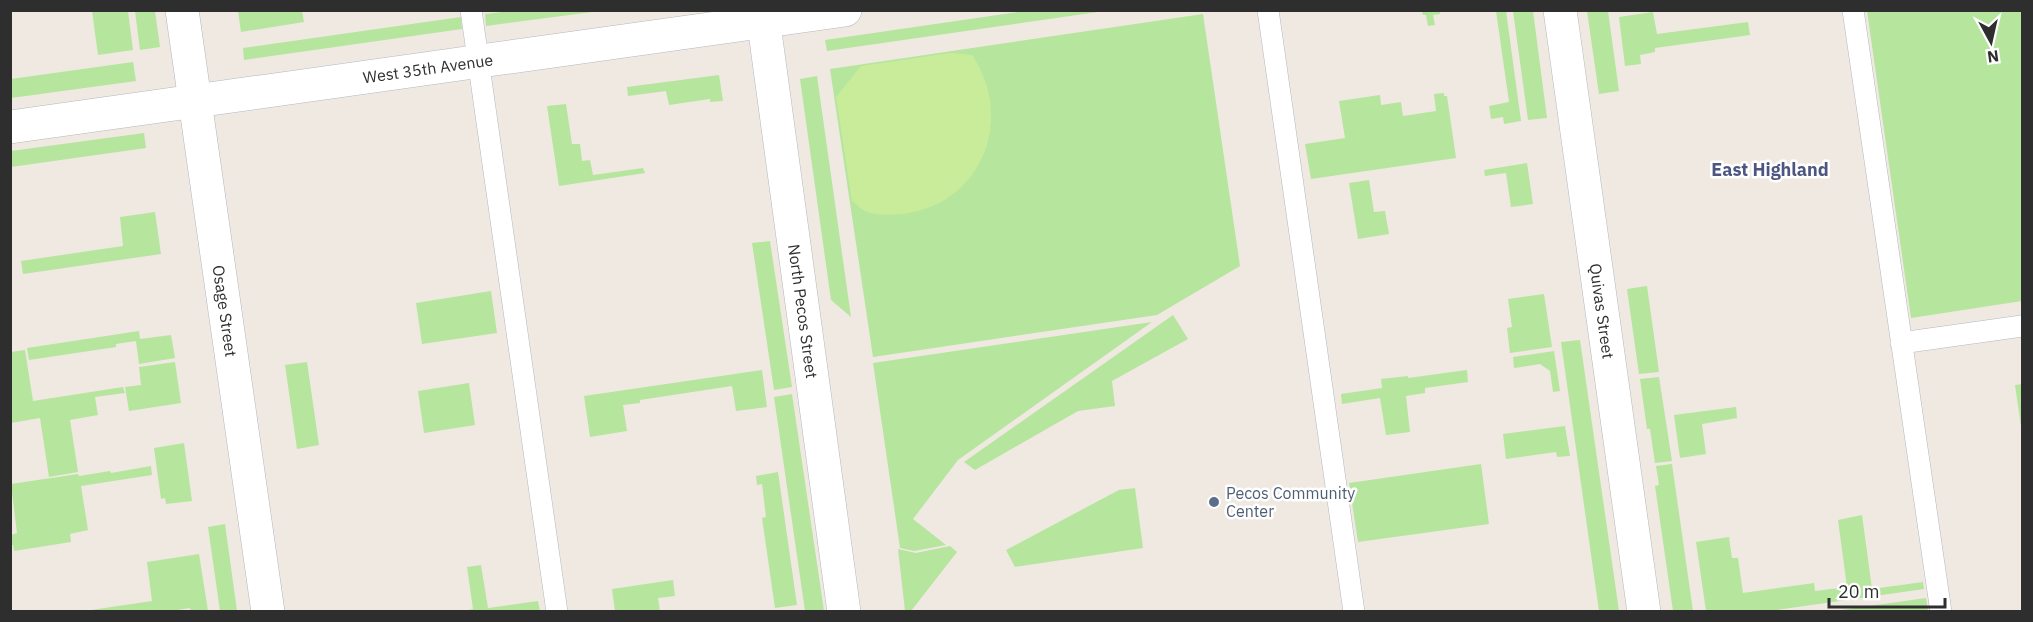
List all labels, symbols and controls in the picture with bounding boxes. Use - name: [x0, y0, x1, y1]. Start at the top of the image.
- north arrow: [1961, 12, 2021, 72]
- text: N: [1986, 46, 2000, 68]
- street label: West 35th Avenue: [362, 49, 494, 87]
- district label: East Highland: [1711, 158, 1829, 181]
- street label: North Pecos Street: [784, 243, 822, 380]
- street label: Quivas Street: [1585, 262, 1619, 360]
- street label: Osage Street: [209, 264, 241, 358]
- place label: Pecos Community Center: [1226, 483, 1355, 521]
- marker: Pecos Community Center: [1207, 495, 1221, 509]
- scale bar: [1829, 571, 1944, 609]
- text: 20 m: [1838, 580, 1880, 603]

